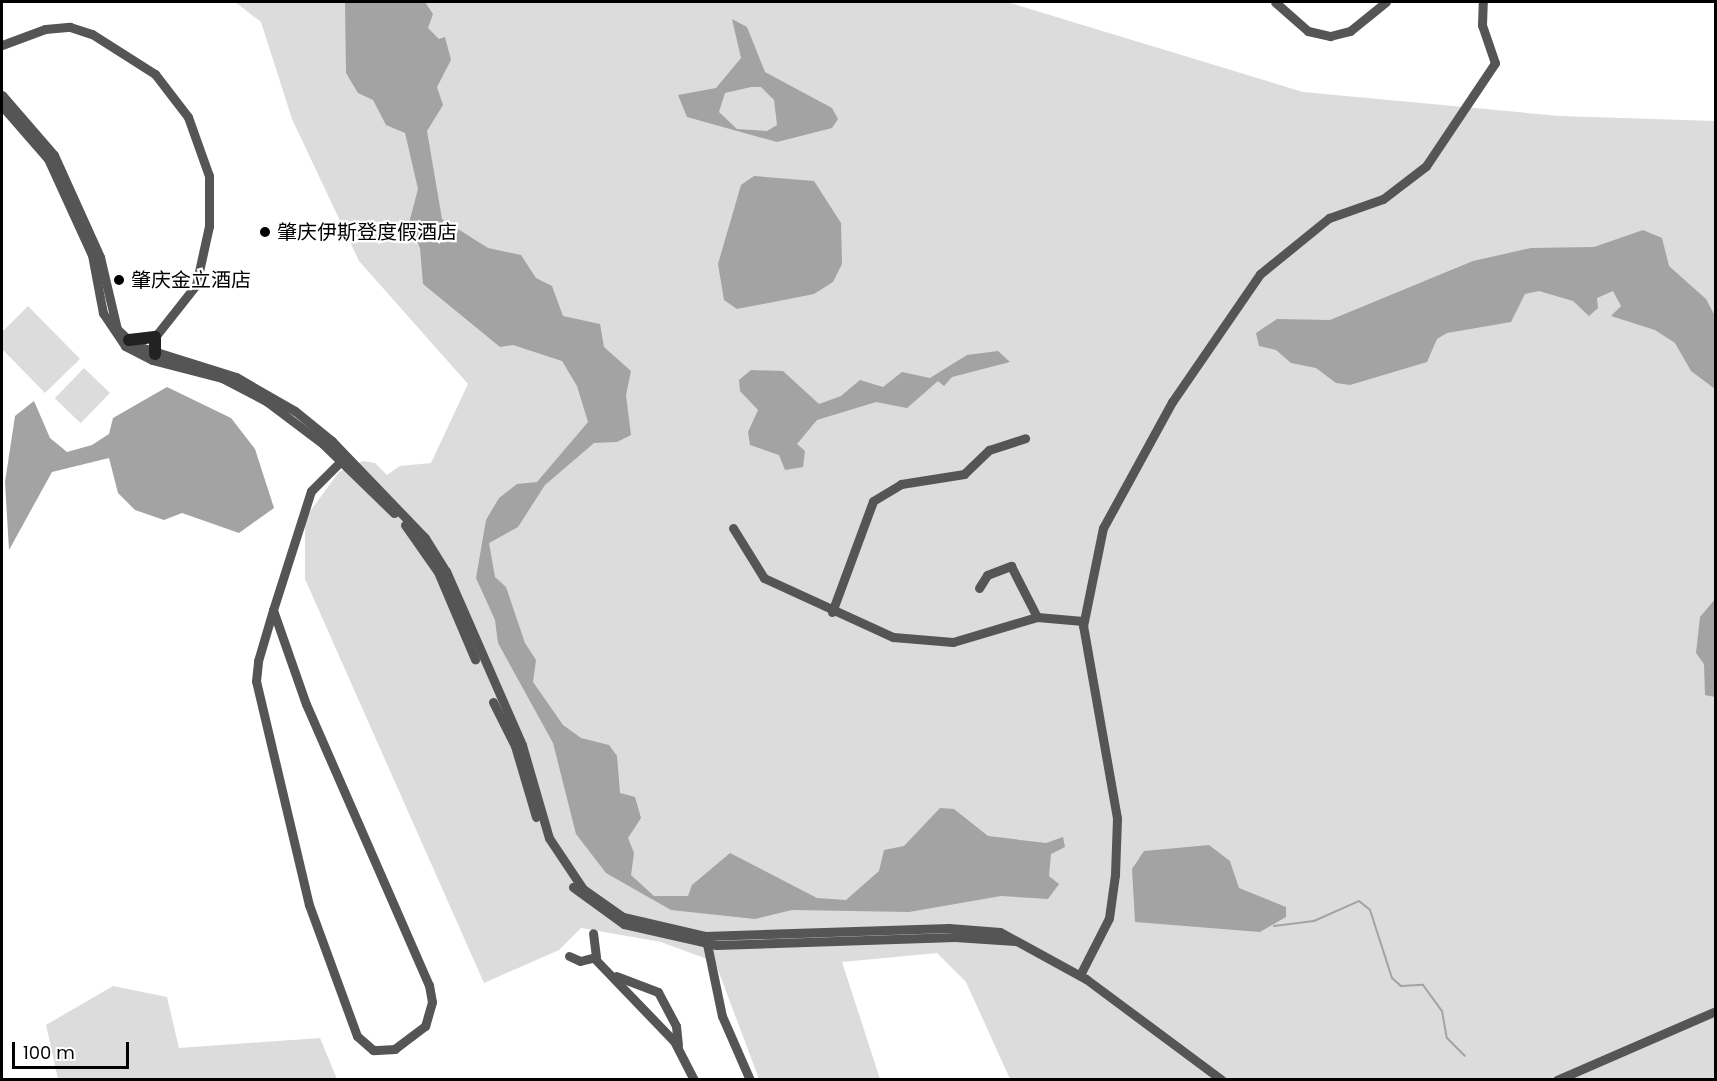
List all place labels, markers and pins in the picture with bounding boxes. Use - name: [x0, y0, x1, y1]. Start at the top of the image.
- place label: 肇庆伊斯登度假酒店: [277, 220, 457, 244]
- marker: 肇庆伊斯登度假酒店: [258, 225, 272, 239]
- place label: 肇庆金立酒店: [131, 268, 251, 292]
- marker: 肇庆金立酒店: [112, 273, 126, 287]

